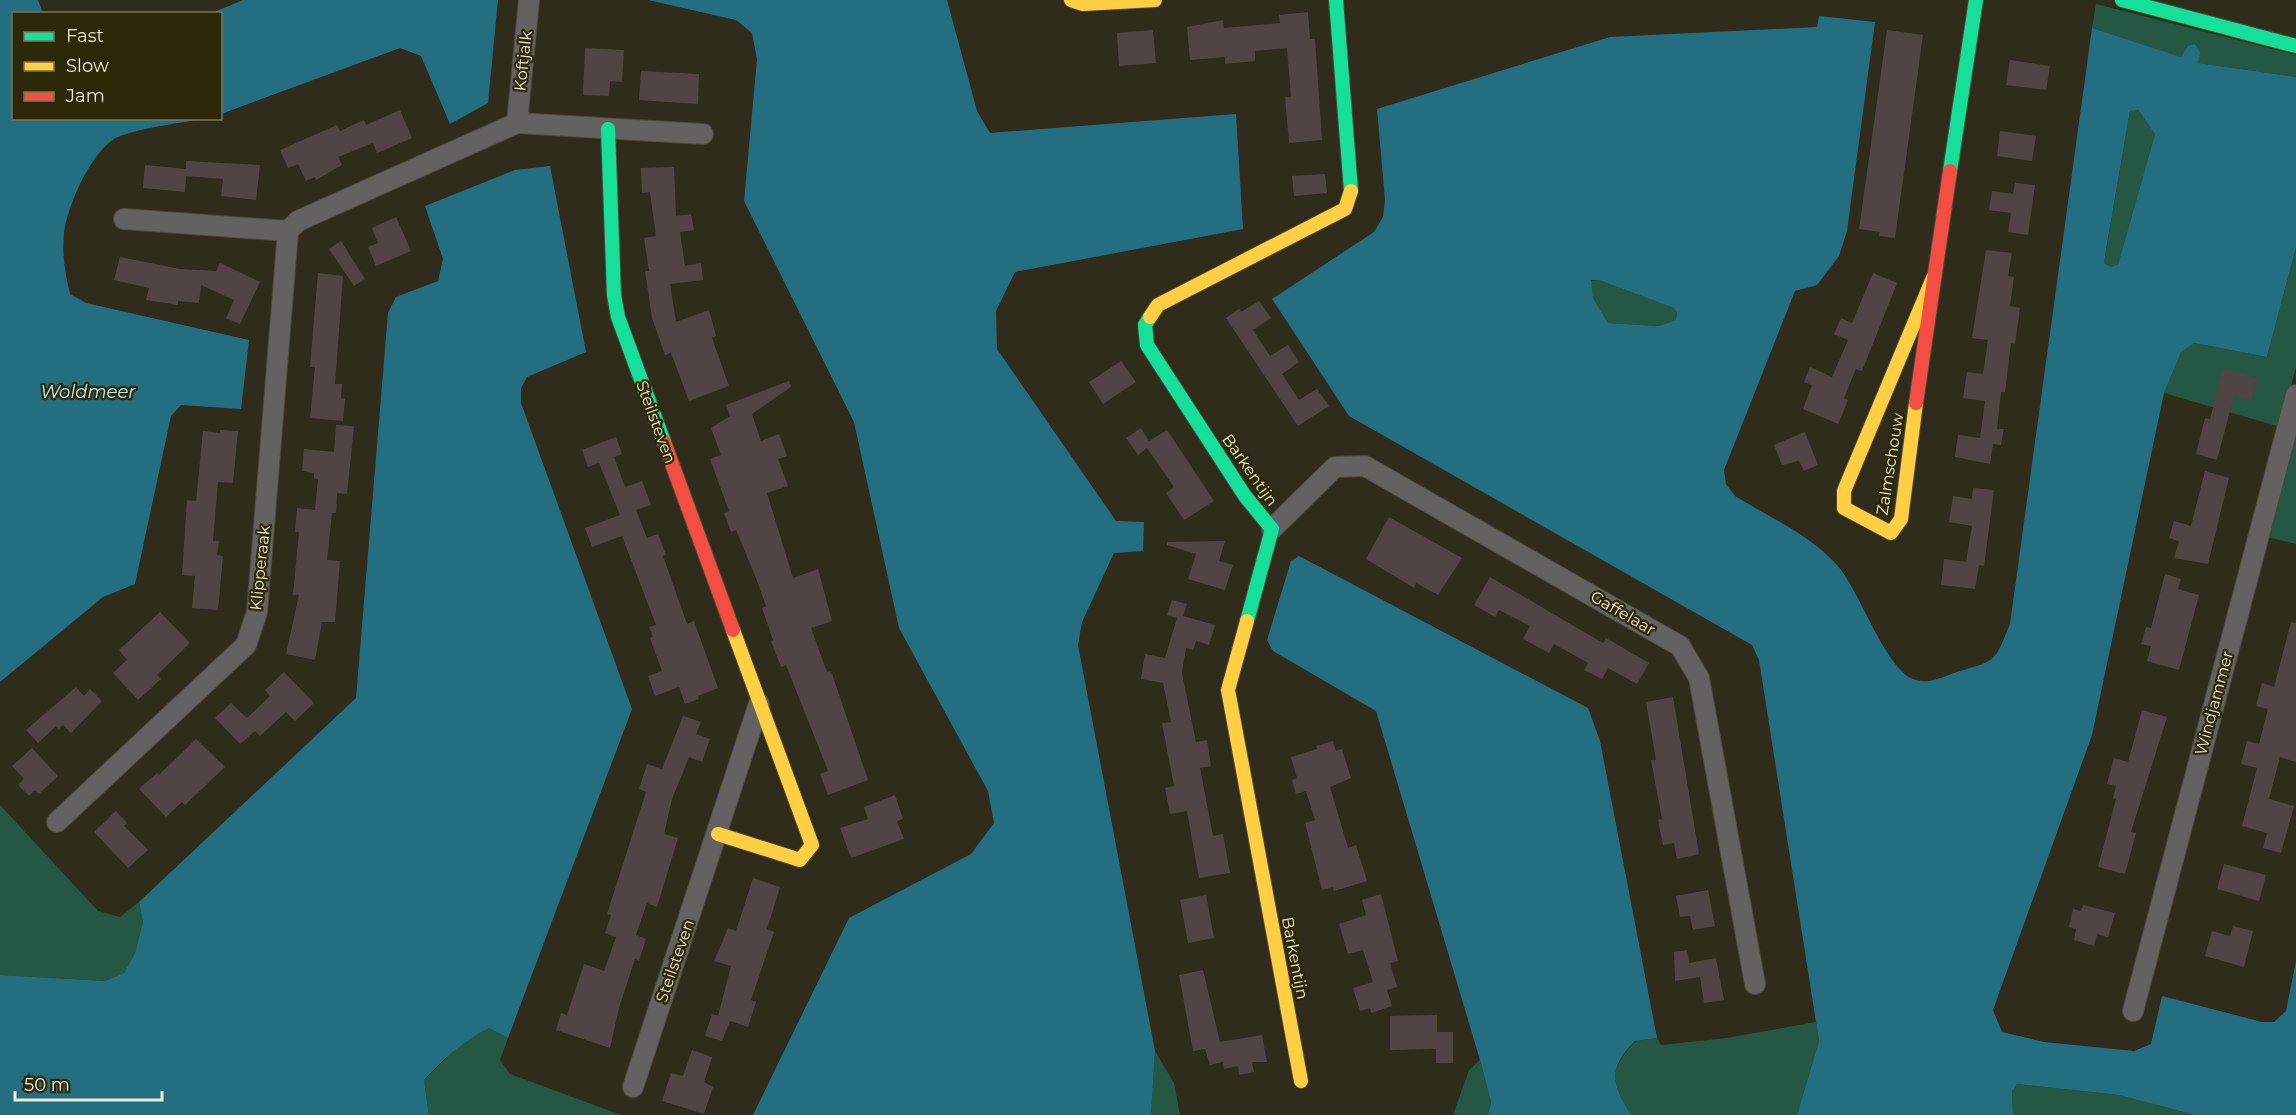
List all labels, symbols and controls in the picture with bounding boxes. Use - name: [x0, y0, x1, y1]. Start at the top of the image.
- legend: [12, 12, 222, 120]
- text: Fast: [66, 25, 104, 47]
- street label: Koftjalk: [510, 29, 536, 92]
- text: Slow: [66, 55, 109, 77]
- text: Jam: [65, 85, 105, 107]
- street label: Steilsteven: [632, 378, 680, 466]
- water label: Woldmeer: [40, 381, 136, 403]
- street label: Zalmschouw: [1873, 411, 1907, 517]
- street label: Barkentijn: [1218, 430, 1282, 510]
- street label: Klipperaak: [246, 524, 274, 612]
- street label: Gaffelaar: [1587, 587, 1659, 639]
- street label: Windjammer: [2191, 649, 2237, 757]
- street label: Barkentijn: [1278, 915, 1312, 1001]
- street label: Steilsteven: [652, 917, 698, 1005]
- scale bar: [15, 1064, 162, 1102]
- text: 50 m: [24, 1074, 70, 1096]

